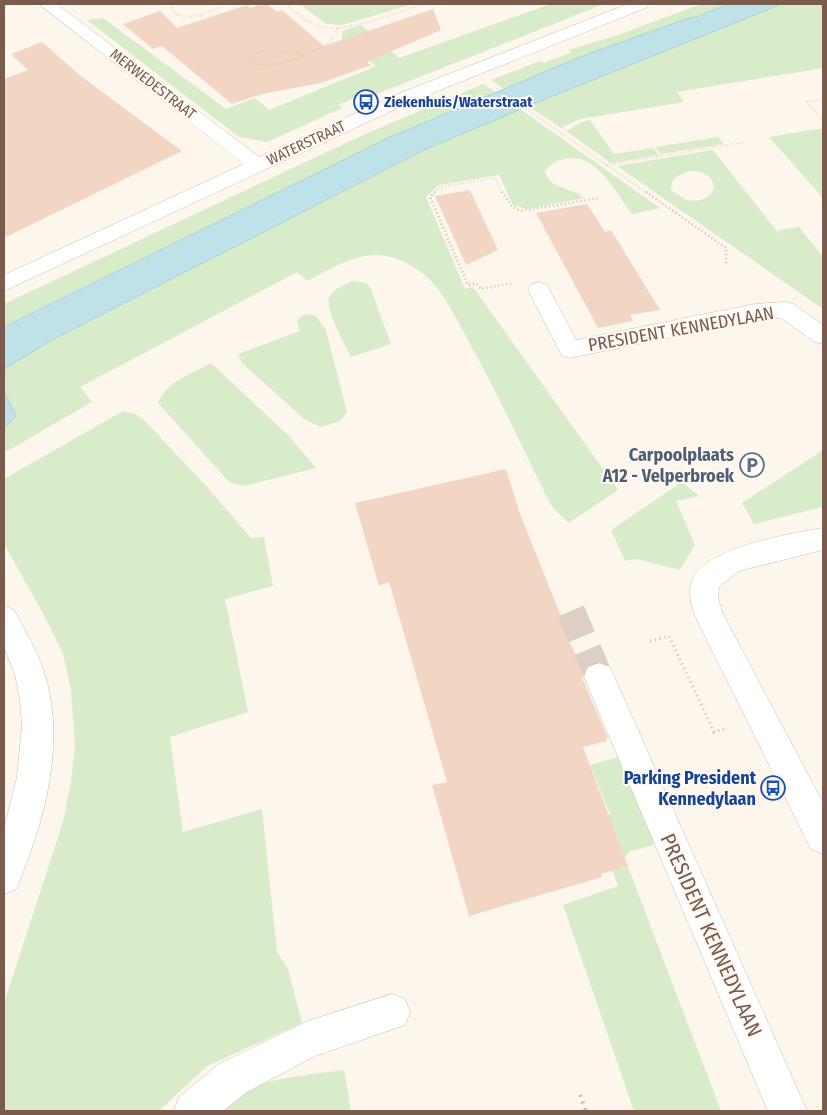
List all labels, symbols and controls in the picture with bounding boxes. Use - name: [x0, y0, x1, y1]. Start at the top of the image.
- street label: MERWEDESTRAAT: [107, 45, 200, 123]
- bus stop icon: Ziekenhuis/Waterstraat: [353, 89, 379, 115]
- place label: Ziekenhuis/Waterstraat: [384, 93, 533, 111]
- street label: WATERSTRAAT: [264, 117, 348, 169]
- street label: PRESIDENT KENNEDYLAAN: [586, 302, 776, 356]
- place label: Carpoolplaats A12 - Velperbroek: [602, 444, 735, 487]
- parking icon: Carpoolplaats A12 - Velperbroek: [739, 452, 765, 478]
- place label: Parking President Kennedylaan: [624, 767, 757, 810]
- bus stop icon: Parking President Kennedylaan: [760, 775, 786, 801]
- street label: PRESIDENT KENNEDYLAAN: [654, 829, 768, 1041]

